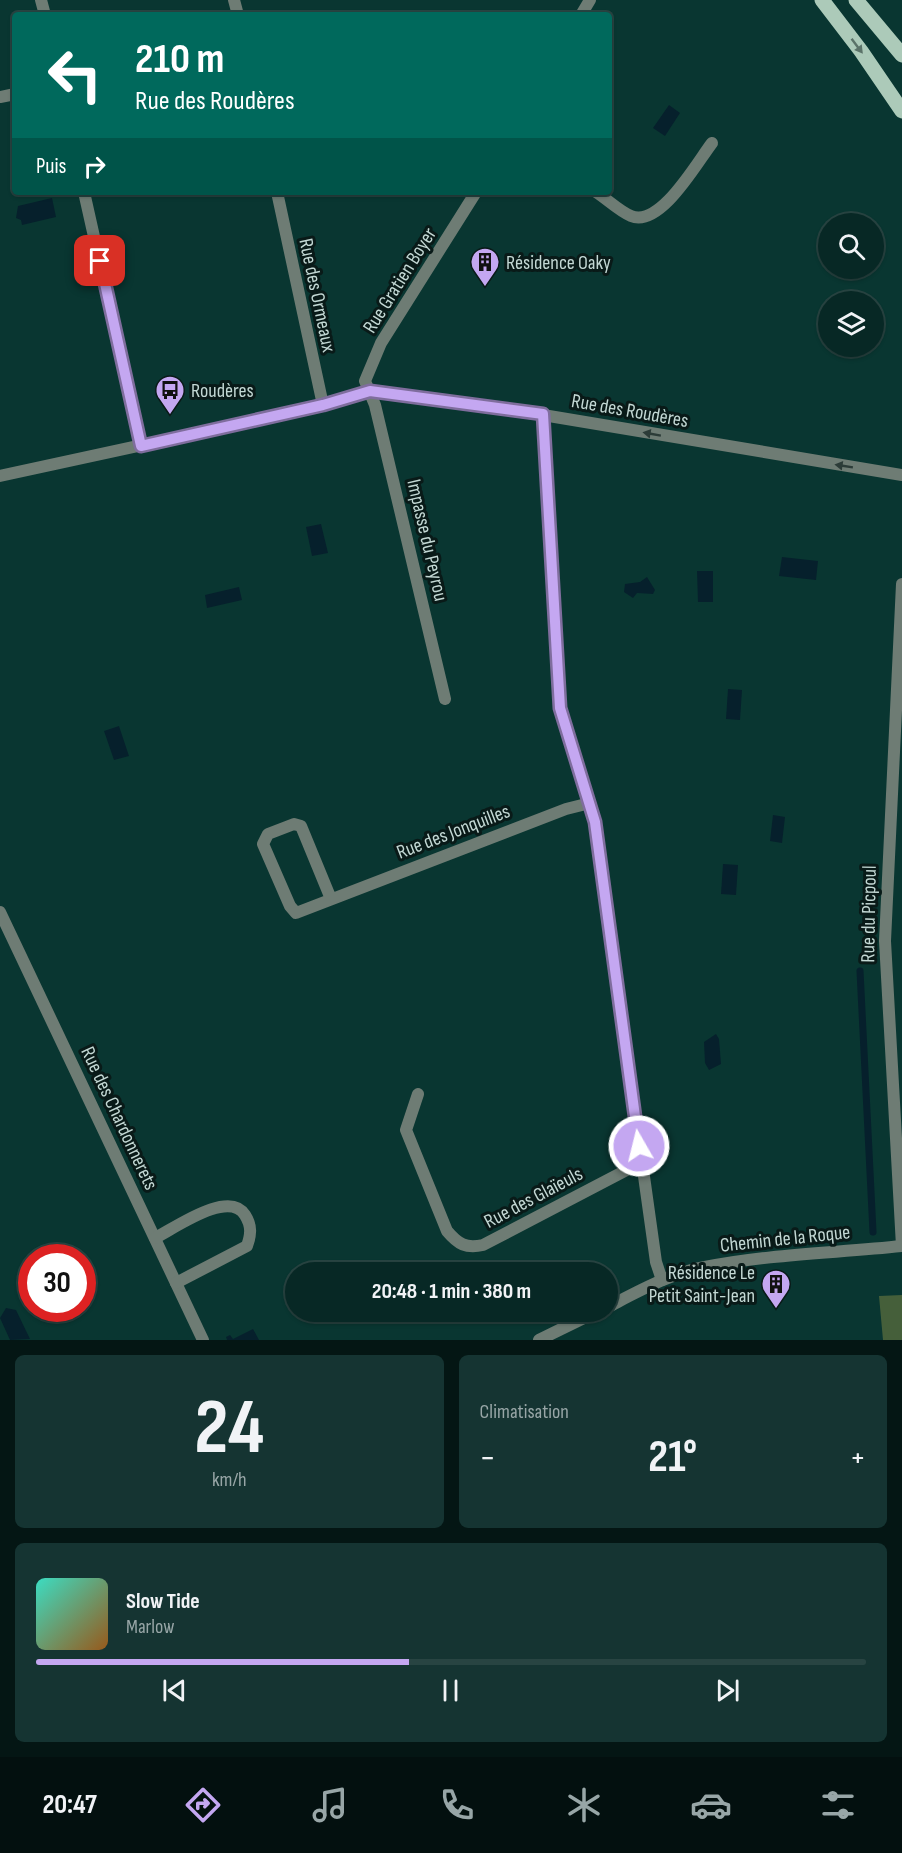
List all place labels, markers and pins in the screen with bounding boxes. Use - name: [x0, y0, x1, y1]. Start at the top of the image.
- pin: [74, 235, 125, 286]
- building icon: Résidence Oaky: [469, 246, 501, 288]
- place label: Résidence Oaky: [506, 251, 611, 275]
- bus stop icon: Roudères: [154, 374, 186, 416]
- place label: Roudères: [191, 379, 254, 403]
- place label: Résidence Le Petit Saint-Jean: [649, 1261, 755, 1308]
- building icon: Résidence Le Petit Saint-Jean: [760, 1268, 792, 1310]

